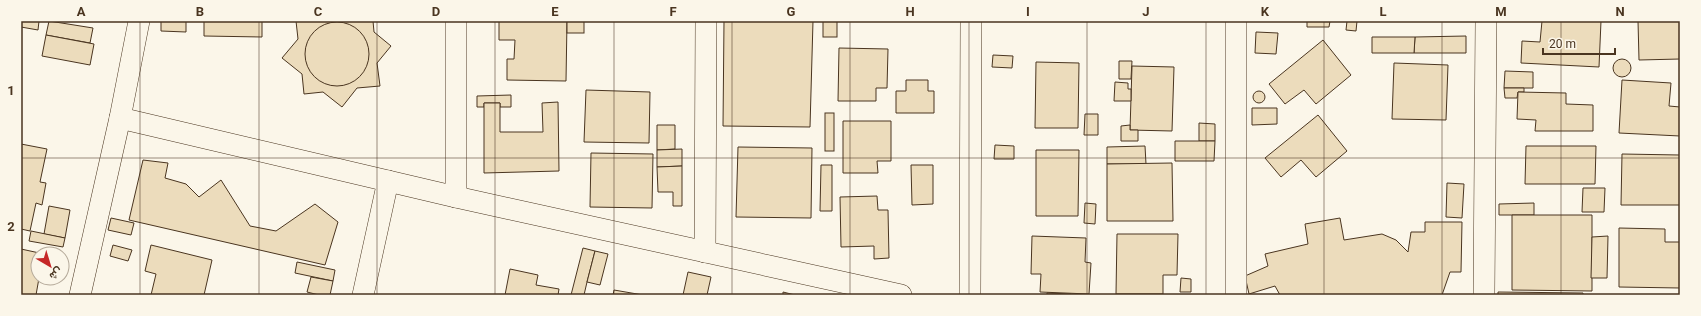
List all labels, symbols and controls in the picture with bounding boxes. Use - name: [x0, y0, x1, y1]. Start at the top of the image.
- text: A: [77, 4, 86, 19]
- text: B: [196, 4, 204, 19]
- text: C: [314, 4, 323, 19]
- text: D: [432, 4, 440, 19]
- text: E: [551, 4, 559, 19]
- text: F: [669, 4, 677, 19]
- text: G: [787, 4, 796, 19]
- text: H: [905, 4, 915, 19]
- text: I: [1026, 4, 1030, 19]
- text: J: [1142, 4, 1150, 19]
- text: K: [1261, 4, 1270, 19]
- text: L: [1379, 4, 1387, 19]
- text: M: [1495, 4, 1507, 19]
- text: N: [1615, 4, 1625, 19]
- scale bar: [1543, 30, 1615, 56]
- text: 20 m: [1549, 37, 1576, 51]
- text: 1: [7, 83, 15, 98]
- text: 2: [7, 219, 15, 234]
- north arrow: [30, 246, 70, 286]
- text: ش: [47, 264, 65, 283]

